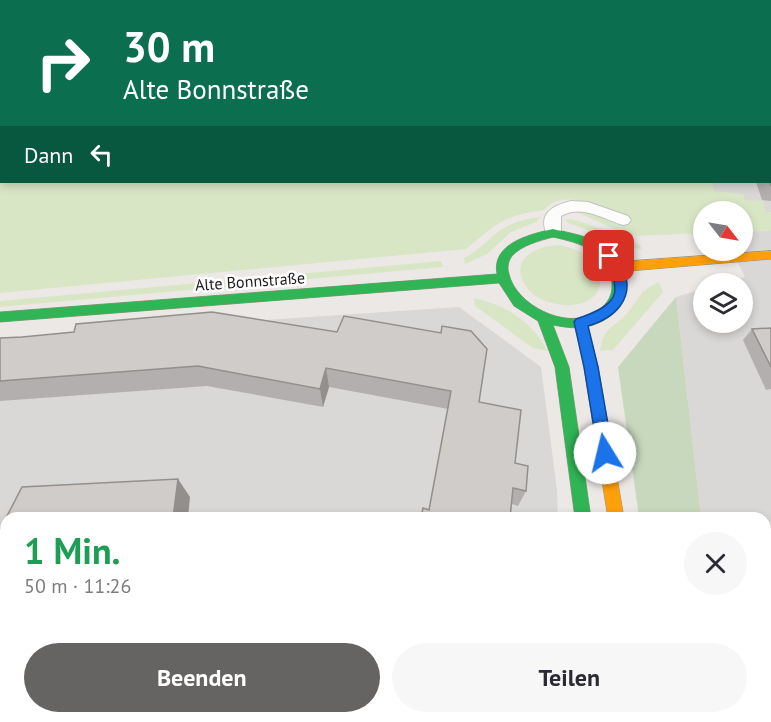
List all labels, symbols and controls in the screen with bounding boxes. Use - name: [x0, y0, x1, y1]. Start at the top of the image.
- text: 30 m: [123, 19, 215, 74]
- icon: right: [24, 24, 102, 102]
- text: Alte Bonnstraße: [123, 72, 309, 106]
- icon: left: [85, 138, 118, 171]
- text: Dann: [24, 141, 73, 169]
- north arrow: [693, 201, 753, 261]
- map controls: [693, 201, 753, 333]
- pin: [583, 230, 634, 281]
- icon: arrive: [592, 239, 625, 272]
- street label: Alte Bonnstraße: [194, 267, 306, 295]
- button: layers: [693, 273, 753, 333]
- position arrow: [573, 421, 637, 485]
- text: 1 Min.: [24, 527, 120, 574]
- button: close: [684, 532, 747, 595]
- text: 50 m · 11:26: [24, 573, 131, 599]
- button: Beenden: [24, 643, 380, 712]
- button: Teilen: [392, 643, 747, 712]

